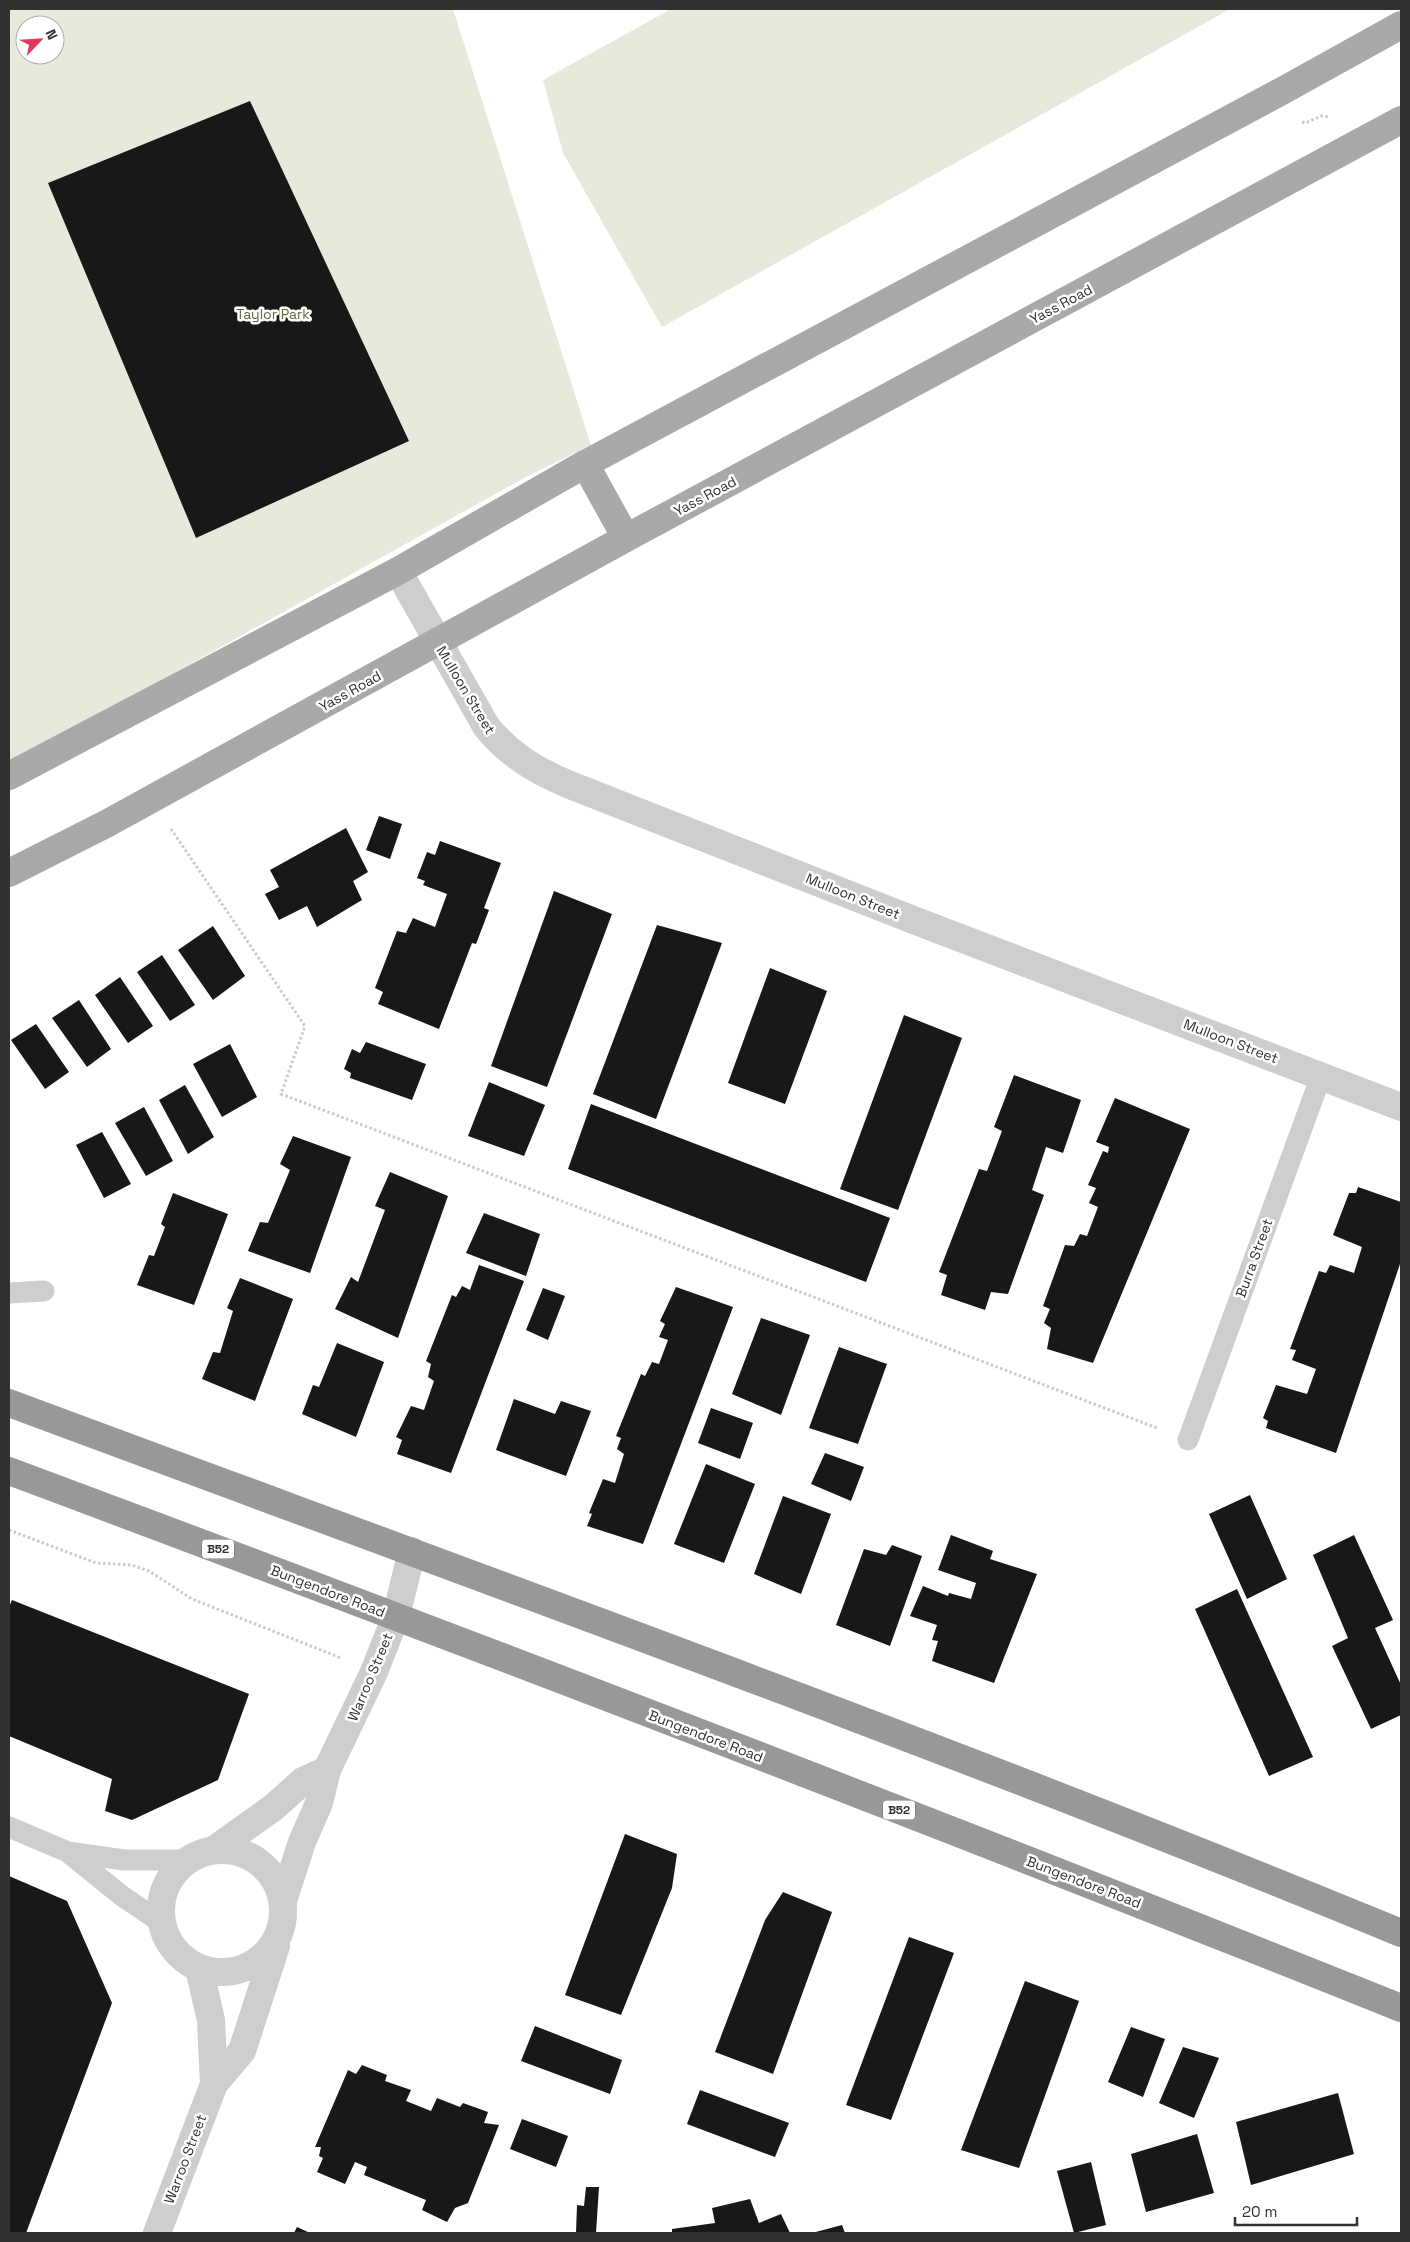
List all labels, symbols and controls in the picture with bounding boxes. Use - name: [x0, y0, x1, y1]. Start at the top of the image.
- north arrow: [15, 15, 65, 65]
- text: N: [42, 26, 62, 43]
- street label: Yass Road: [1027, 280, 1095, 328]
- park label: Taylor Park: [236, 305, 310, 323]
- street label: Yass Road: [671, 472, 739, 520]
- street label: Mulloon Street: [433, 643, 499, 737]
- street label: Yass Road: [316, 667, 384, 715]
- street label: Mulloon Street: [803, 869, 903, 923]
- street label: Mulloon Street: [1181, 1015, 1281, 1067]
- street label: Burra Street: [1231, 1216, 1277, 1300]
- road number: B52: [202, 1540, 234, 1558]
- street label: Bungendore Road: [268, 1561, 388, 1621]
- street label: Warroo Street: [343, 1630, 397, 1724]
- street label: Bungendore Road: [646, 1706, 766, 1766]
- road number: B52: [883, 1800, 915, 1820]
- street label: Bungendore Road: [1024, 1852, 1144, 1912]
- street label: Warroo Street: [160, 2112, 210, 2206]
- scale bar: [1235, 2194, 1358, 2226]
- text: 20 m: [1242, 2202, 1277, 2221]

